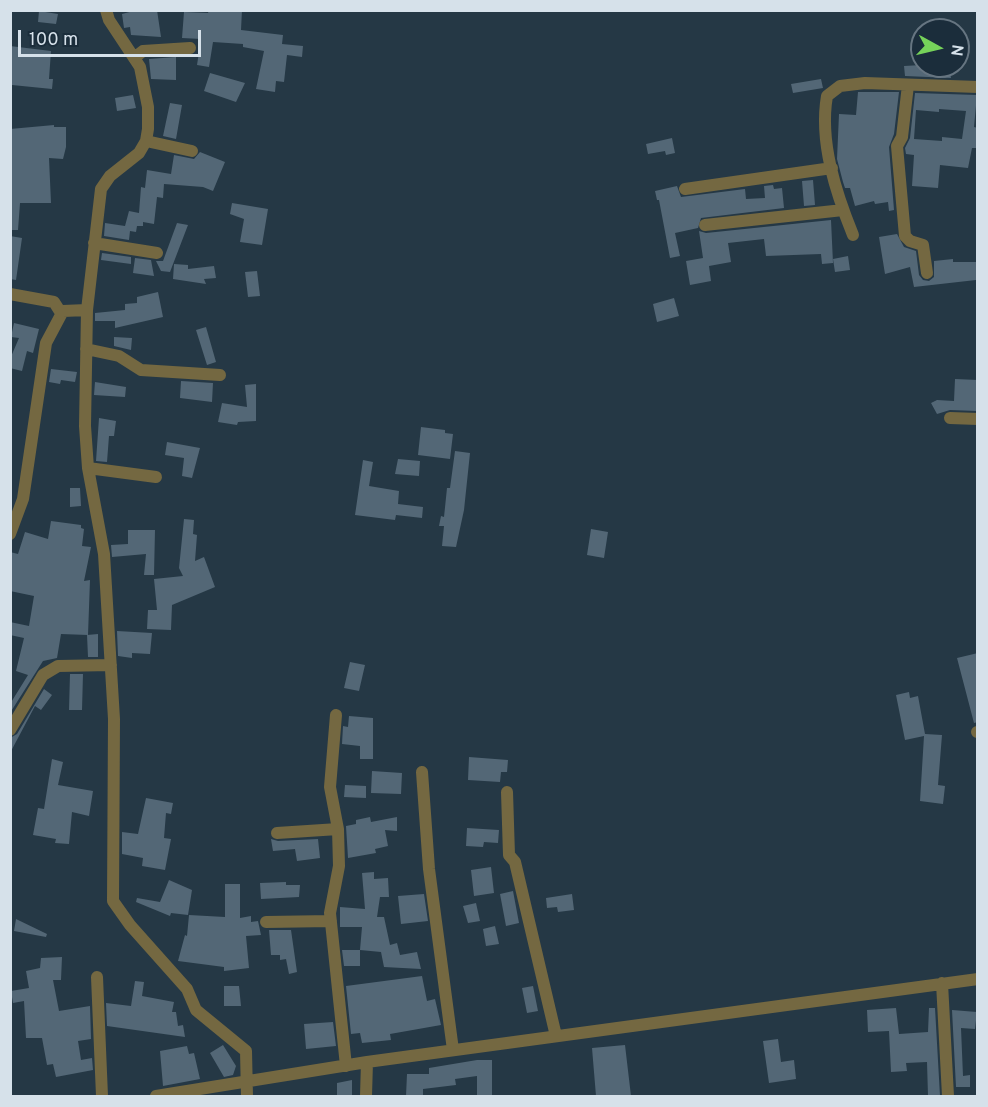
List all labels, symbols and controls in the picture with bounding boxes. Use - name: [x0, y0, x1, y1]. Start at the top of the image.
- scale bar: [21, 18, 204, 56]
- north arrow: [910, 18, 970, 78]
- text: 100 m: [29, 29, 78, 52]
- text: N: [945, 43, 967, 57]

